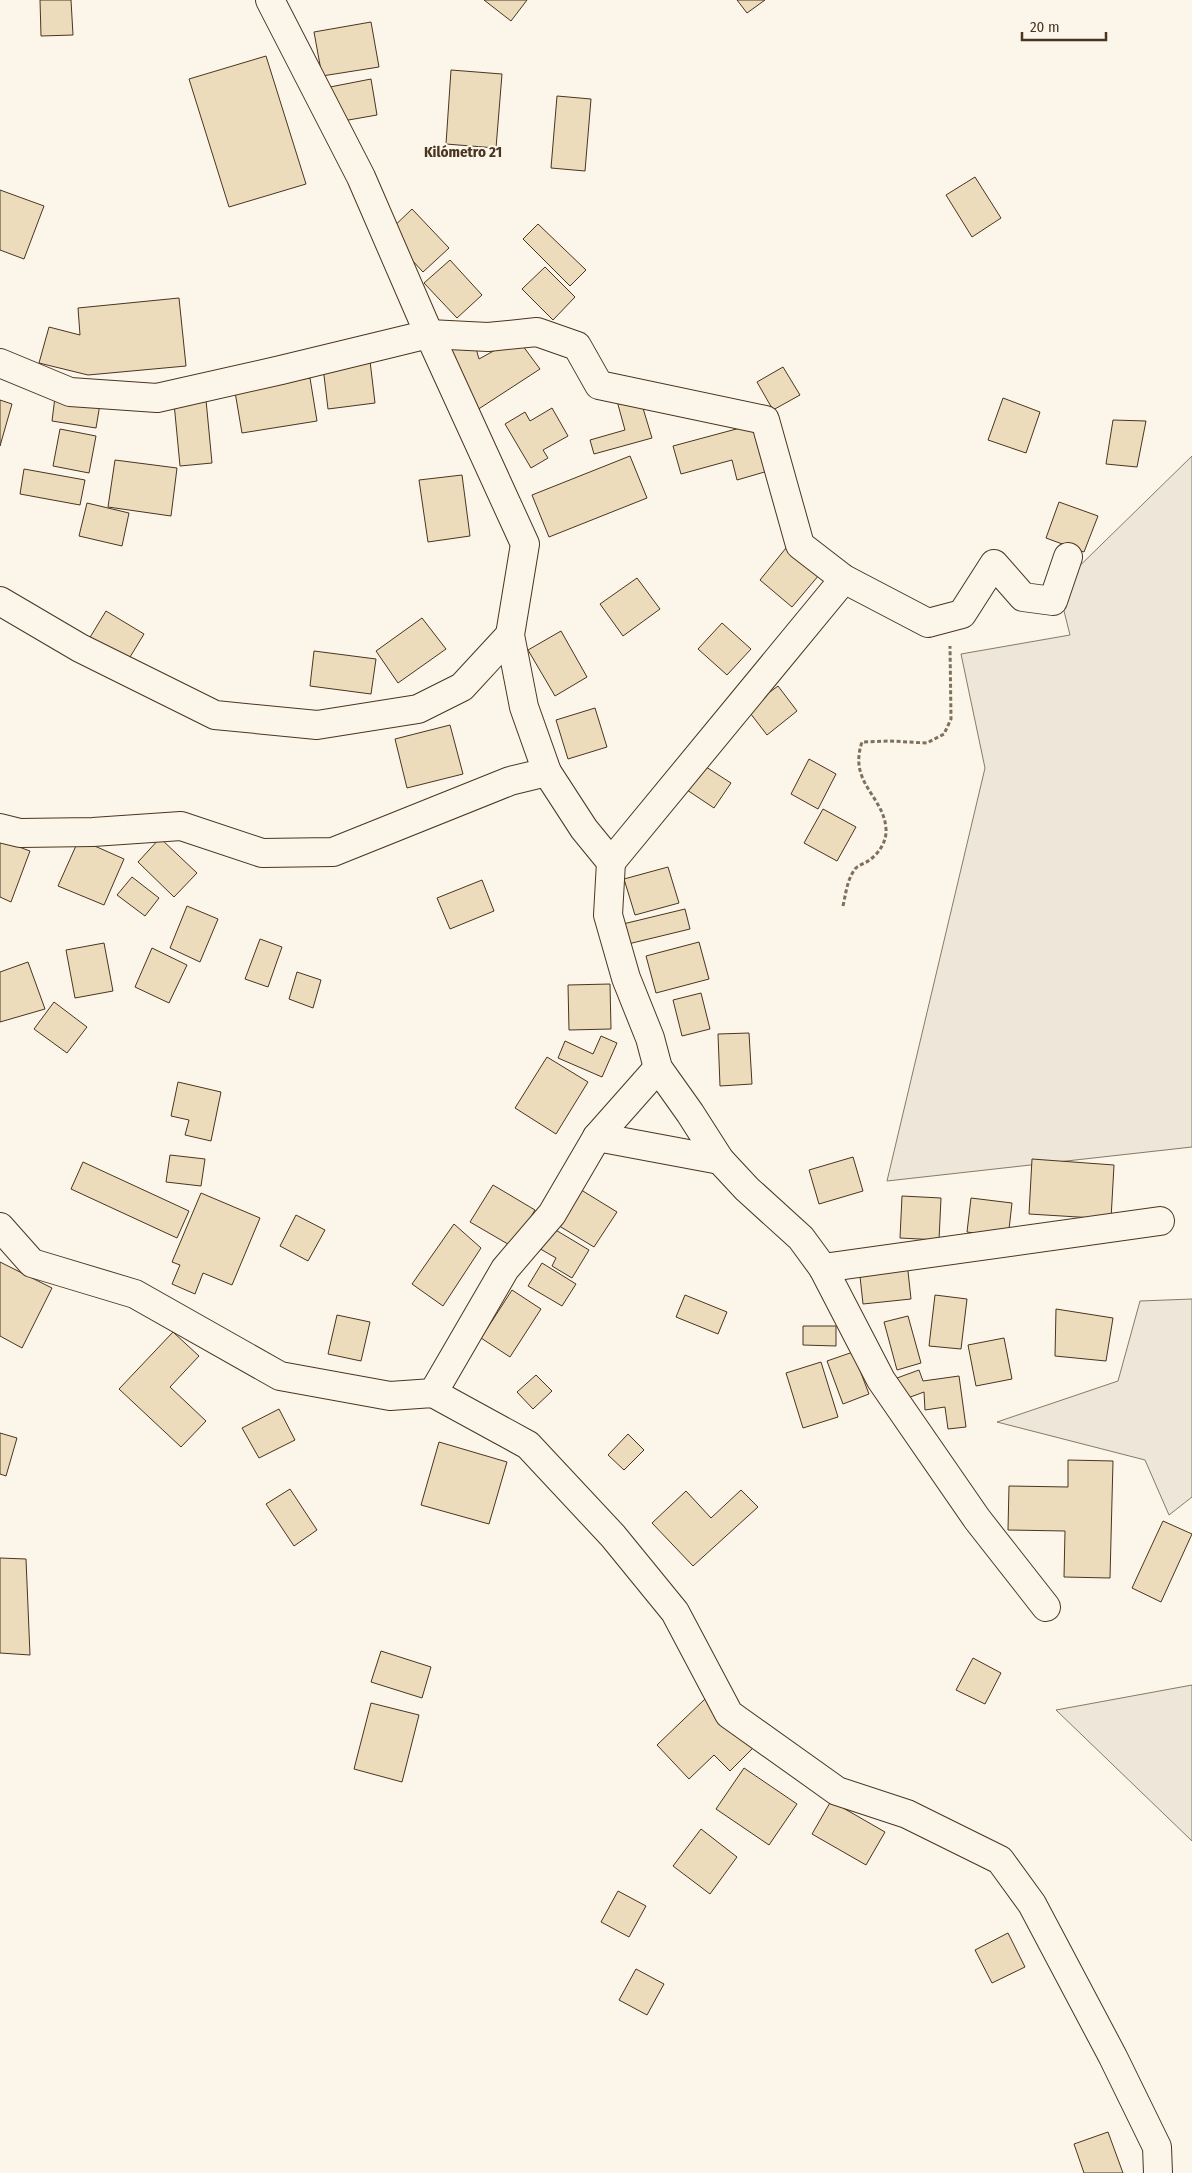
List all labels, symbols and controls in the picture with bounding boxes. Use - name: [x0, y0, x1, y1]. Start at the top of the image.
- scale bar: [1022, 10, 1106, 42]
- text: 20 m: [1030, 18, 1060, 36]
- district label: Kilómetro 21: [424, 143, 502, 161]

